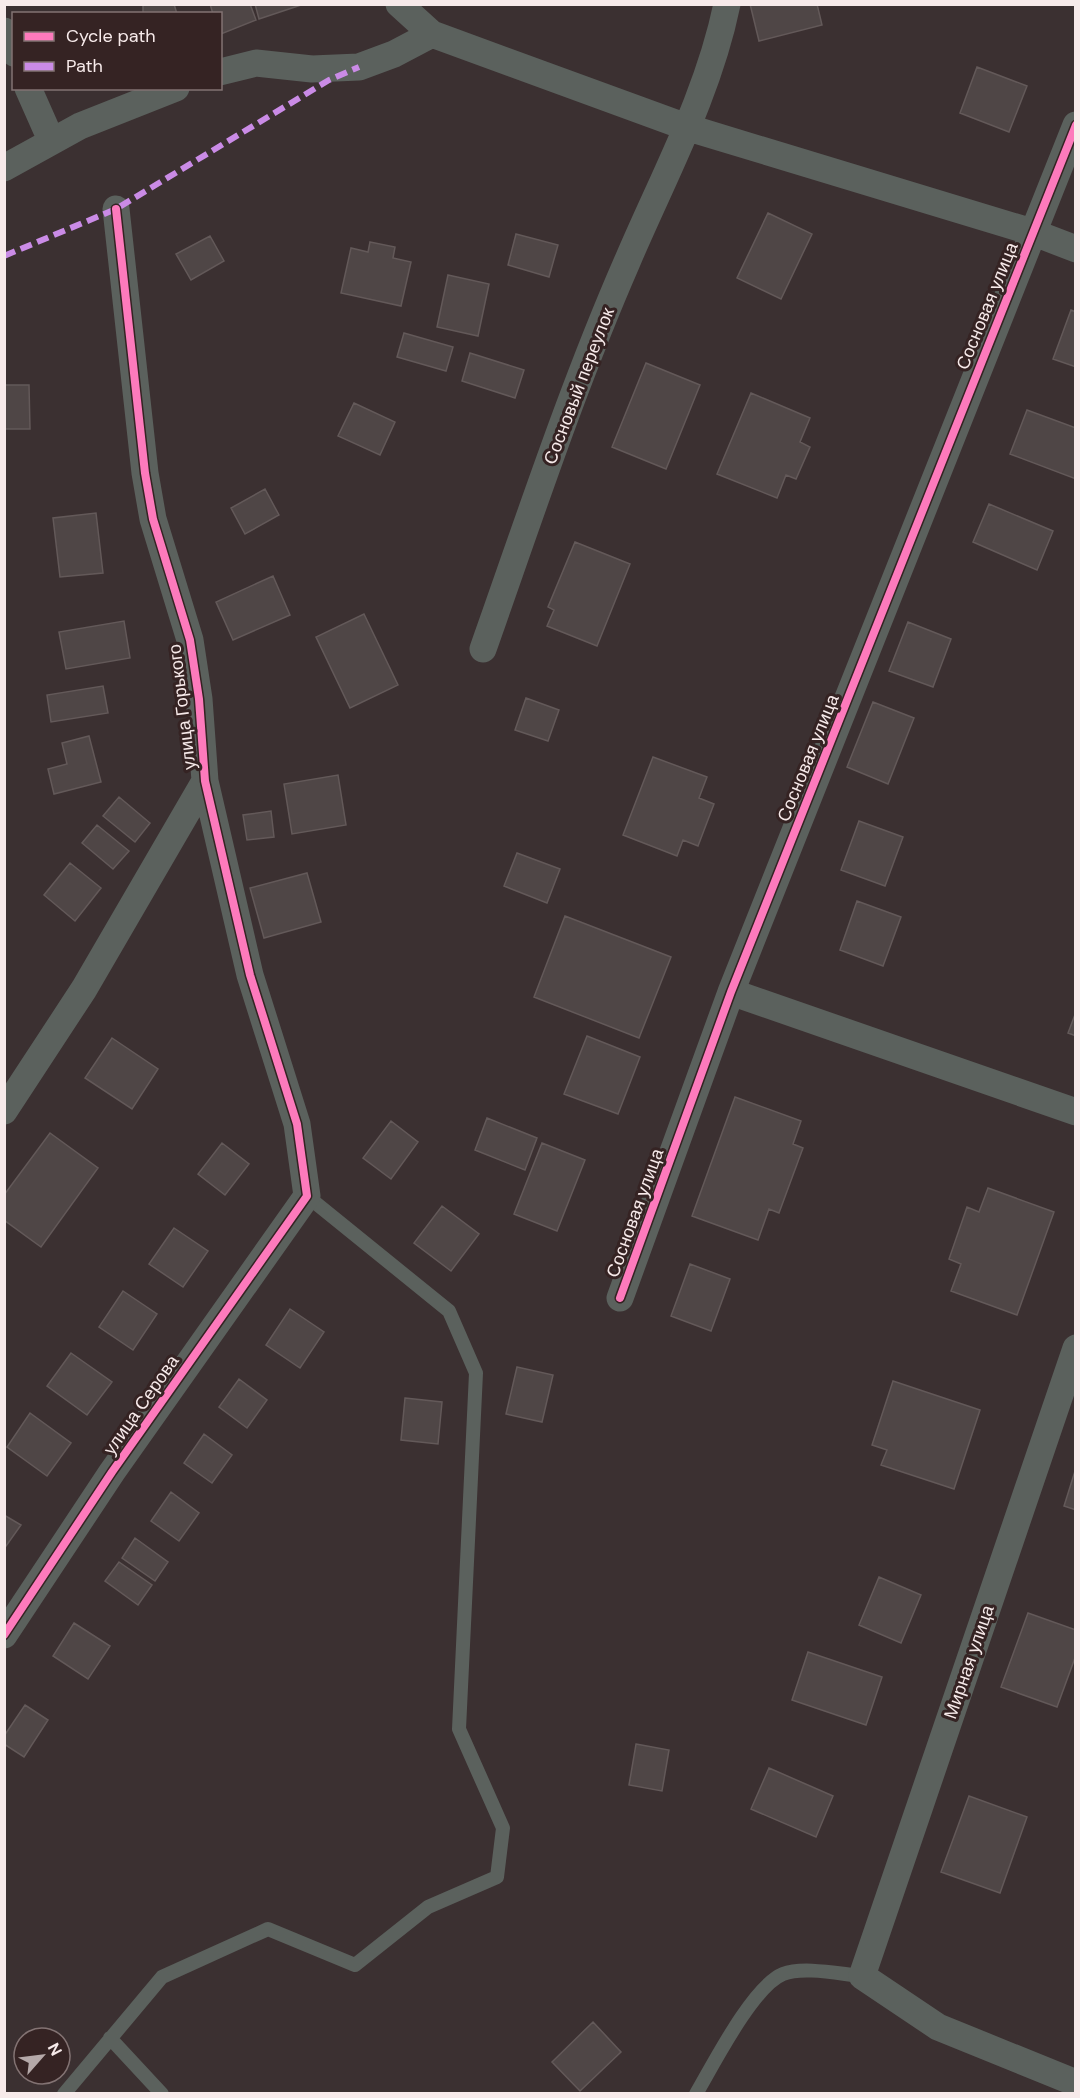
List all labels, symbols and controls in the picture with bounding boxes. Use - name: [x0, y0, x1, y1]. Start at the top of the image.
- legend: [12, 12, 222, 90]
- text: Cycle path: [66, 24, 156, 48]
- text: Path: [66, 54, 103, 78]
- street label: Сосновая улица: [951, 238, 1024, 373]
- street label: Сосновый переулок: [538, 304, 620, 468]
- street label: улица Горького: [162, 643, 202, 771]
- street label: Сосновая улица: [772, 690, 845, 825]
- street label: Сосновая улица: [601, 1144, 670, 1281]
- street label: улица Серова: [98, 1350, 185, 1460]
- street label: Мирная улица: [938, 1601, 1000, 1722]
- north arrow: [12, 2026, 72, 2086]
- text: N: [43, 2039, 67, 2059]

